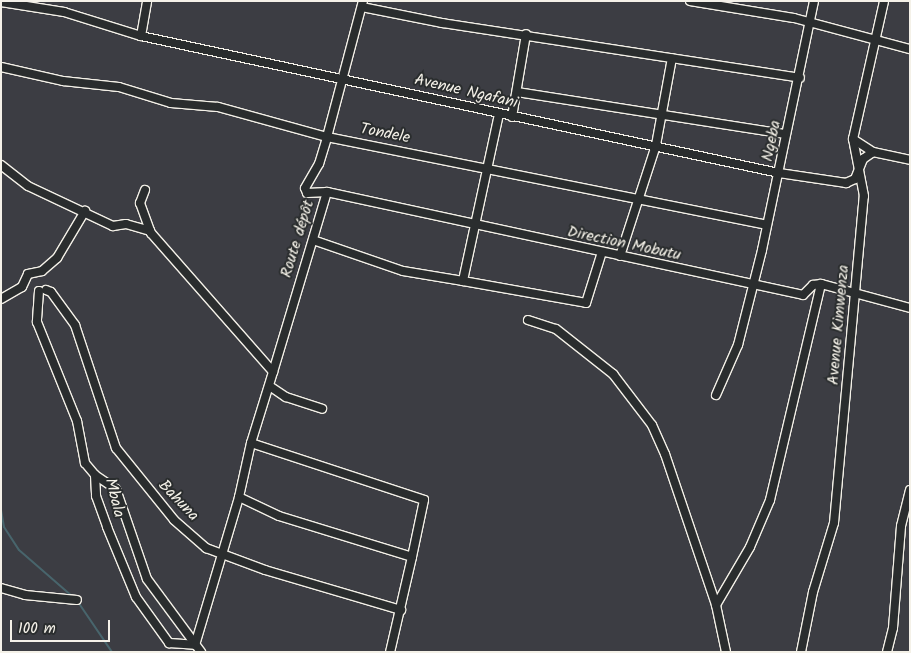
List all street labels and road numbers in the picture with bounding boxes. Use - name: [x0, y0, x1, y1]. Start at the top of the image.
- street label: Avenue Ngafani: [413, 71, 519, 113]
- street label: Ngeba: [758, 119, 786, 163]
- street label: Tondele: [358, 120, 412, 148]
- street label: Route dépôt: [277, 198, 319, 280]
- street label: Direction Mobutu: [565, 223, 683, 265]
- street label: Avenue Kimwenza: [824, 264, 854, 386]
- street label: Mbala: [100, 476, 128, 520]
- street label: Bahuna: [154, 476, 202, 526]

